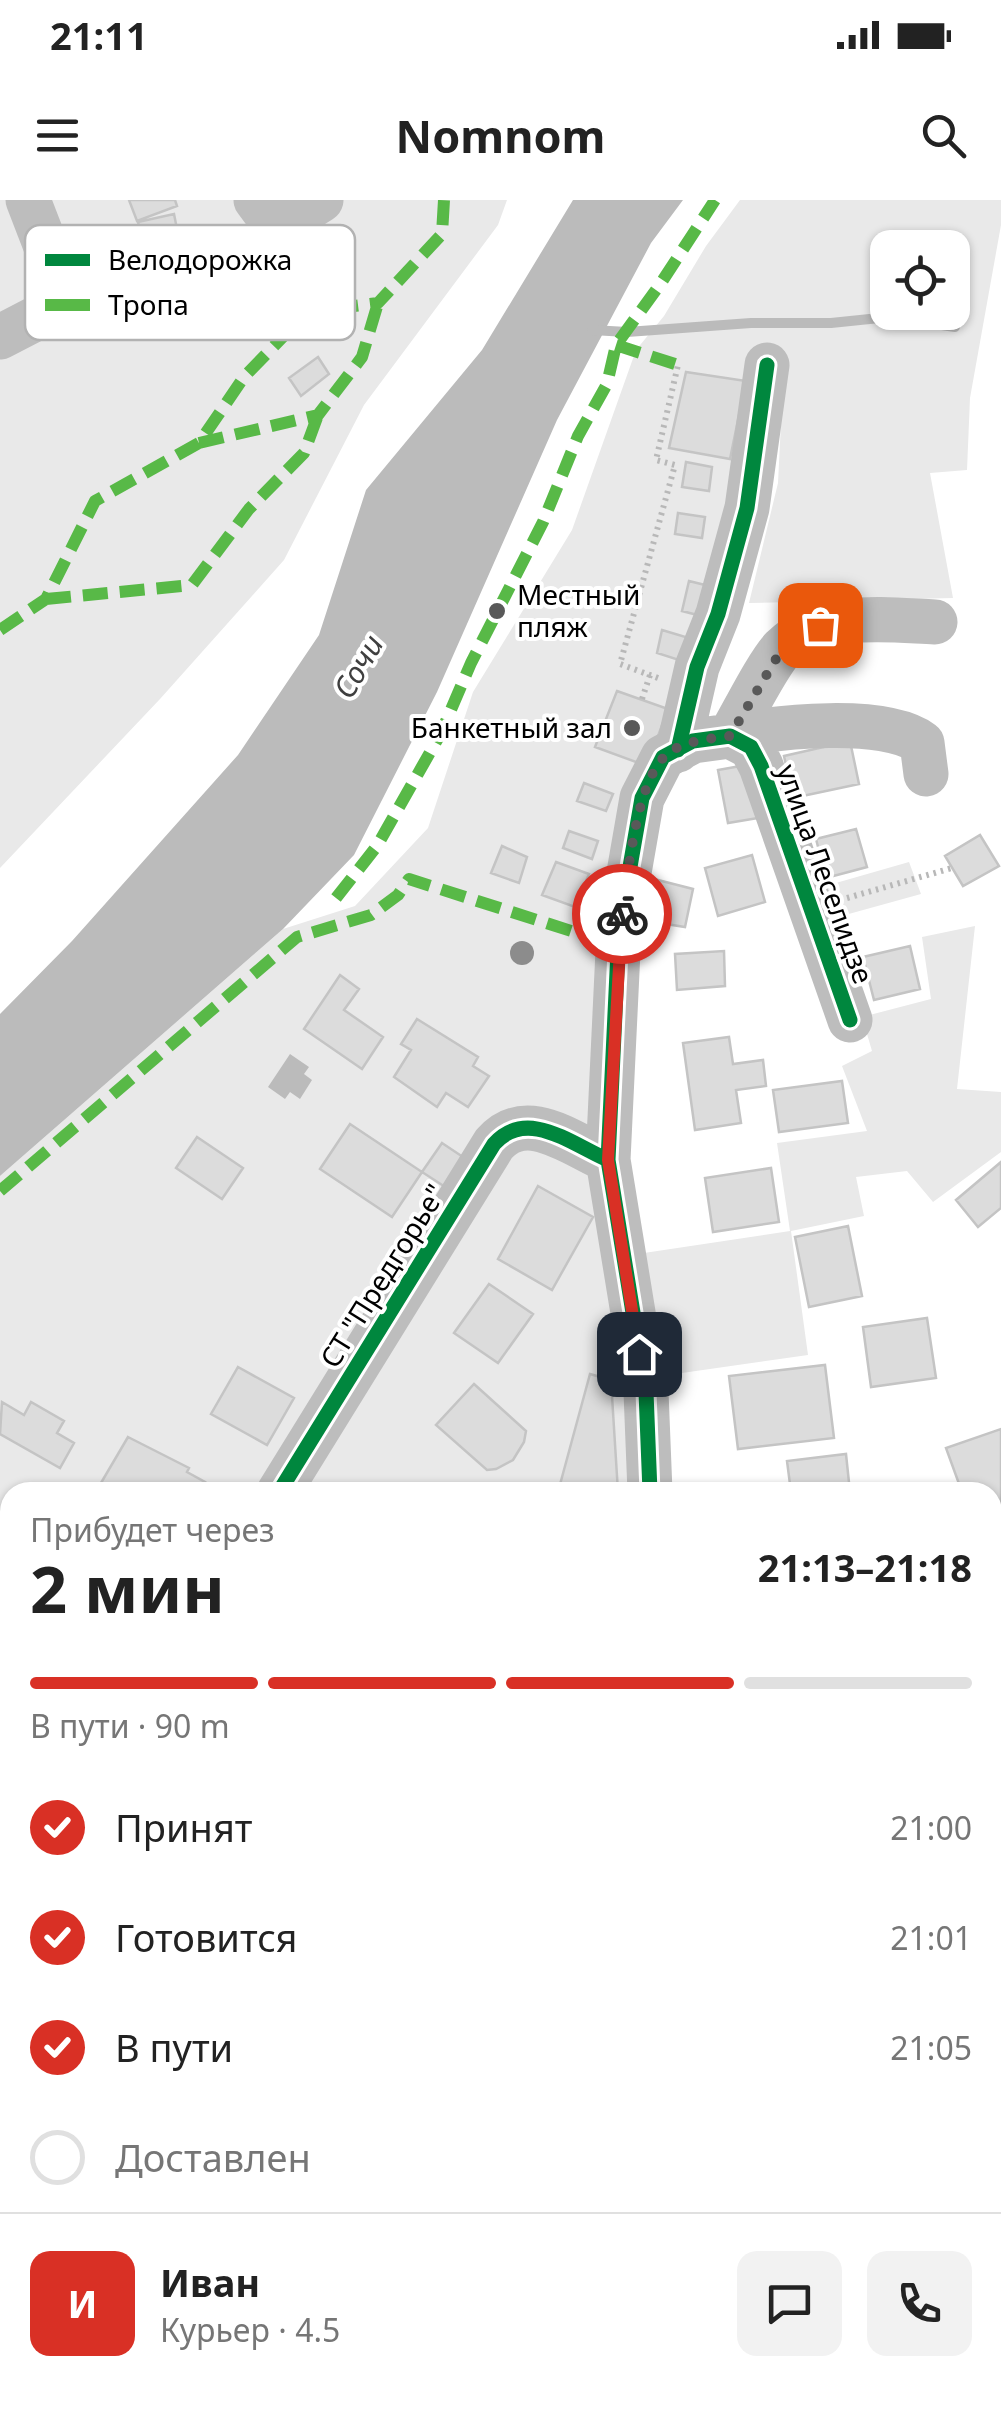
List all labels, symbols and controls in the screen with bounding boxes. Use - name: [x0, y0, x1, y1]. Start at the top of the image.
- text: 21:11: [50, 9, 148, 61]
- text: Nomnom: [396, 105, 605, 166]
- icon: menu: [30, 108, 85, 163]
- icon: search: [916, 108, 971, 163]
- legend: [25, 225, 355, 340]
- map controls: [870, 230, 970, 330]
- button: locate: [870, 230, 970, 330]
- text: Велодорожка: [108, 240, 292, 278]
- text: Тропа: [108, 285, 189, 323]
- place label: Местный пляж: [517, 575, 640, 645]
- pin: [778, 583, 863, 668]
- icon: bag: [793, 598, 848, 653]
- marker: Местный пляж: [486, 600, 508, 622]
- water label: Сочи: [323, 627, 392, 706]
- place label: Банкетный зал: [411, 708, 612, 746]
- marker: Банкетный зал: [621, 717, 643, 739]
- street label: улица Леселидзе: [769, 759, 883, 988]
- courier: [572, 864, 672, 964]
- icon: bike: [595, 887, 650, 942]
- street label: СТ "Предгорье": [310, 1177, 454, 1374]
- pin: [597, 1312, 682, 1397]
- icon: home: [612, 1327, 667, 1382]
- text: Прибудет через: [30, 1508, 275, 1551]
- text: 21:13–21:18: [758, 1541, 972, 1593]
- text: 2 мин: [30, 1544, 225, 1632]
- text: В пути · 90 m: [30, 1704, 230, 1747]
- icon: check: [30, 1800, 85, 1855]
- text: Принят: [115, 1801, 252, 1853]
- text: 21:00: [890, 1806, 972, 1849]
- icon: check: [30, 1910, 85, 1965]
- text: Готовится: [115, 1911, 297, 1963]
- text: 21:01: [890, 1916, 972, 1959]
- icon: check: [30, 2020, 85, 2075]
- text: В пути: [115, 2021, 233, 2073]
- text: 21:05: [890, 2026, 972, 2069]
- text: Доставлен: [115, 2131, 311, 2183]
- button: chat: [737, 2251, 842, 2356]
- button: phone: [867, 2251, 972, 2356]
- text: Иван: [160, 2256, 260, 2308]
- text: И: [67, 2277, 98, 2329]
- text: Курьер · 4.5: [160, 2308, 340, 2351]

